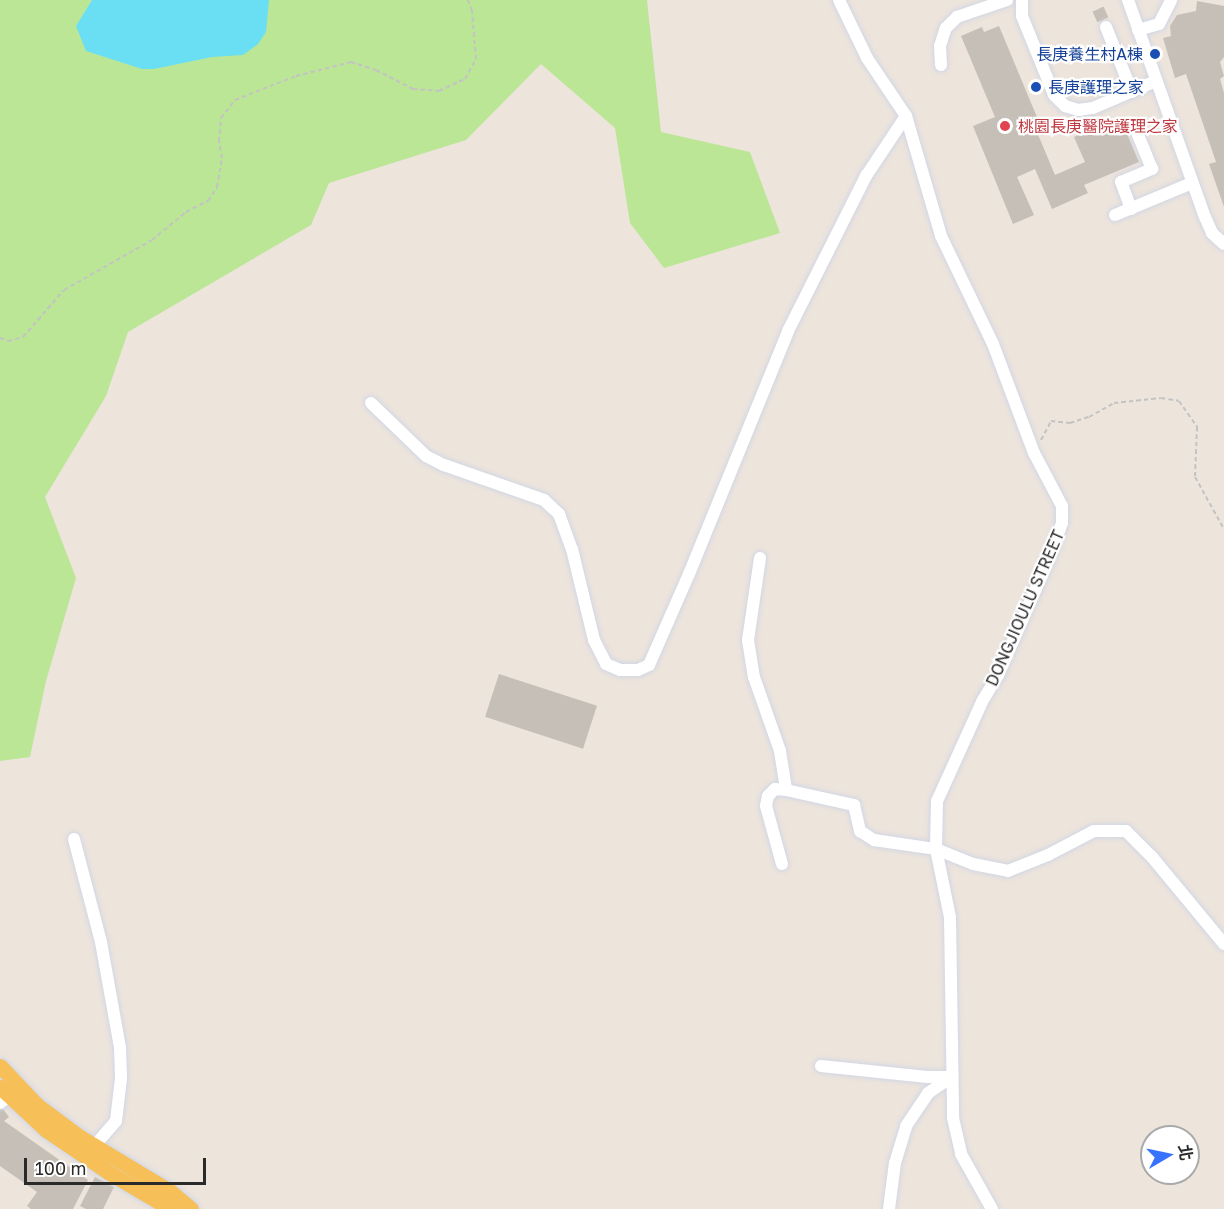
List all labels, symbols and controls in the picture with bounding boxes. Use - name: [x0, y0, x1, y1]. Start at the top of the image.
- place label: 長庚養生村A棟: [1036, 44, 1143, 64]
- marker: 長庚養生村A棟: [1148, 47, 1162, 61]
- place label: 長庚護理之家: [1048, 77, 1144, 97]
- marker: 長庚護理之家: [1029, 80, 1043, 94]
- place label: 桃園長庚醫院護理之家: [1018, 116, 1178, 136]
- marker: 桃園長庚醫院護理之家: [996, 117, 1014, 135]
- street label: DONGJIOULU STREET: [982, 527, 1068, 689]
- north arrow: [1140, 1125, 1200, 1185]
- text: 北: [1175, 1143, 1197, 1162]
- scale bar: [27, 1146, 208, 1184]
- text: 100 m: [35, 1157, 86, 1179]

